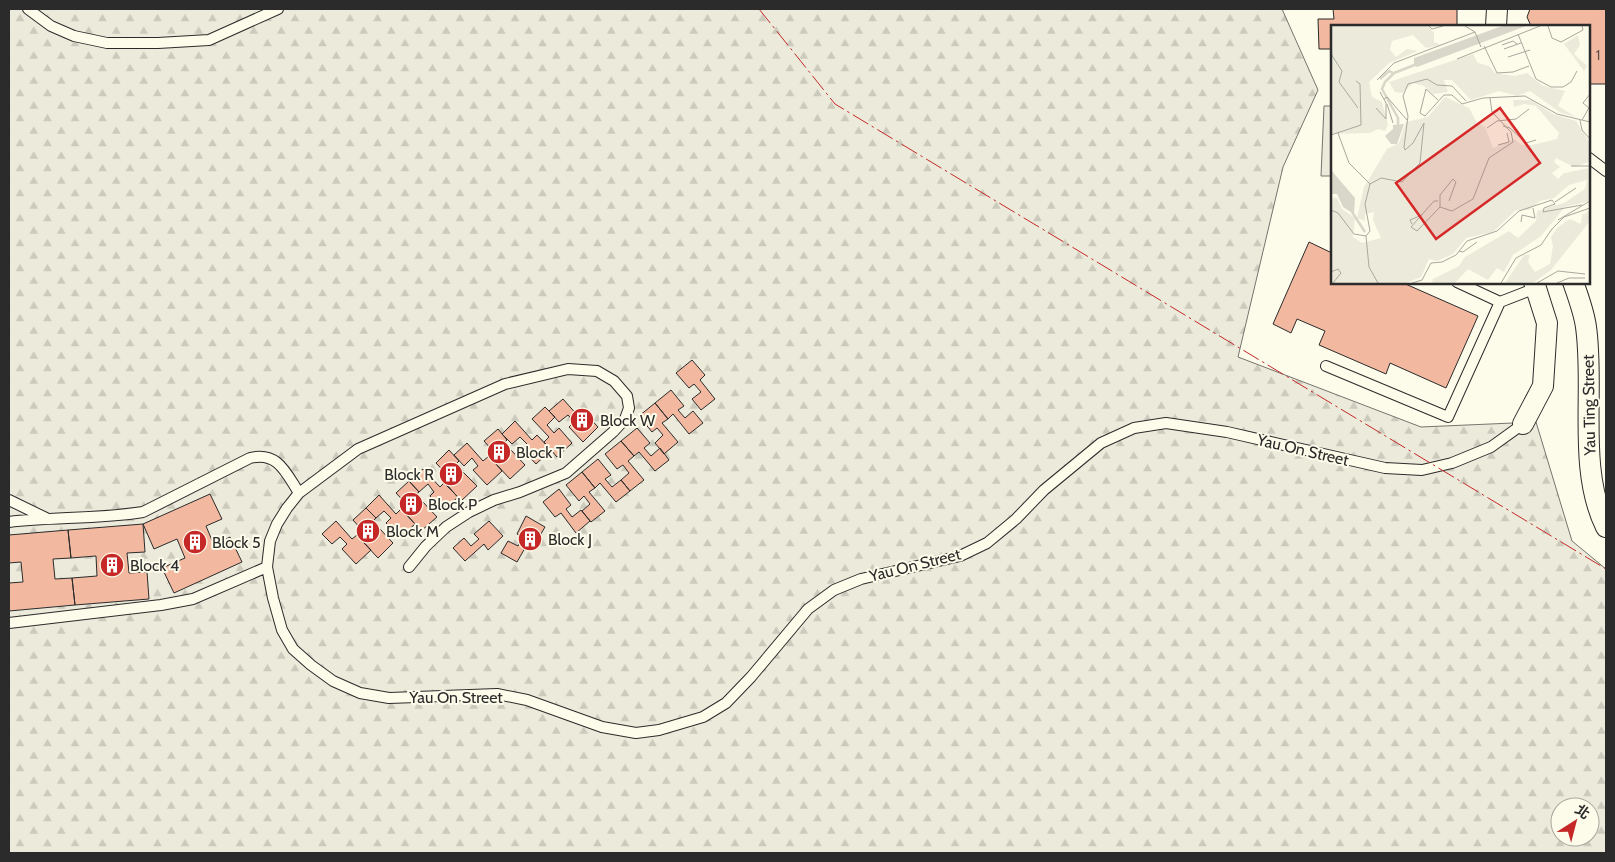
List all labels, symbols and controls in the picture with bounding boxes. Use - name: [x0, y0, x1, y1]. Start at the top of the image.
- inset map: [1331, 25, 1590, 284]
- house number: 1: [1596, 46, 1600, 64]
- street label: Yau Ting Street: [1579, 354, 1599, 457]
- building icon: Block W: [569, 407, 595, 433]
- place label: Block W: [600, 411, 656, 430]
- street label: Yau On Street: [1254, 430, 1351, 470]
- building icon: Block T: [486, 439, 512, 465]
- place label: Block T: [516, 443, 565, 462]
- building icon: Block R: [438, 461, 464, 487]
- place label: Block R: [384, 465, 434, 484]
- building icon: Block P: [398, 491, 424, 517]
- place label: Block P: [428, 495, 477, 514]
- building icon: Block M: [355, 518, 381, 544]
- place label: Block M: [386, 522, 439, 541]
- building icon: Block J: [517, 526, 543, 552]
- building icon: Block 5: [182, 529, 208, 555]
- place label: Block J: [548, 530, 592, 549]
- place label: Block 5: [212, 533, 261, 552]
- street label: Yau On Street: [866, 544, 963, 586]
- building icon: Block 4: [99, 552, 125, 578]
- place label: Block 4: [130, 556, 179, 575]
- street label: Yau On Street: [408, 688, 503, 707]
- north arrow: [1550, 797, 1600, 847]
- text: 北: [1572, 800, 1594, 823]

